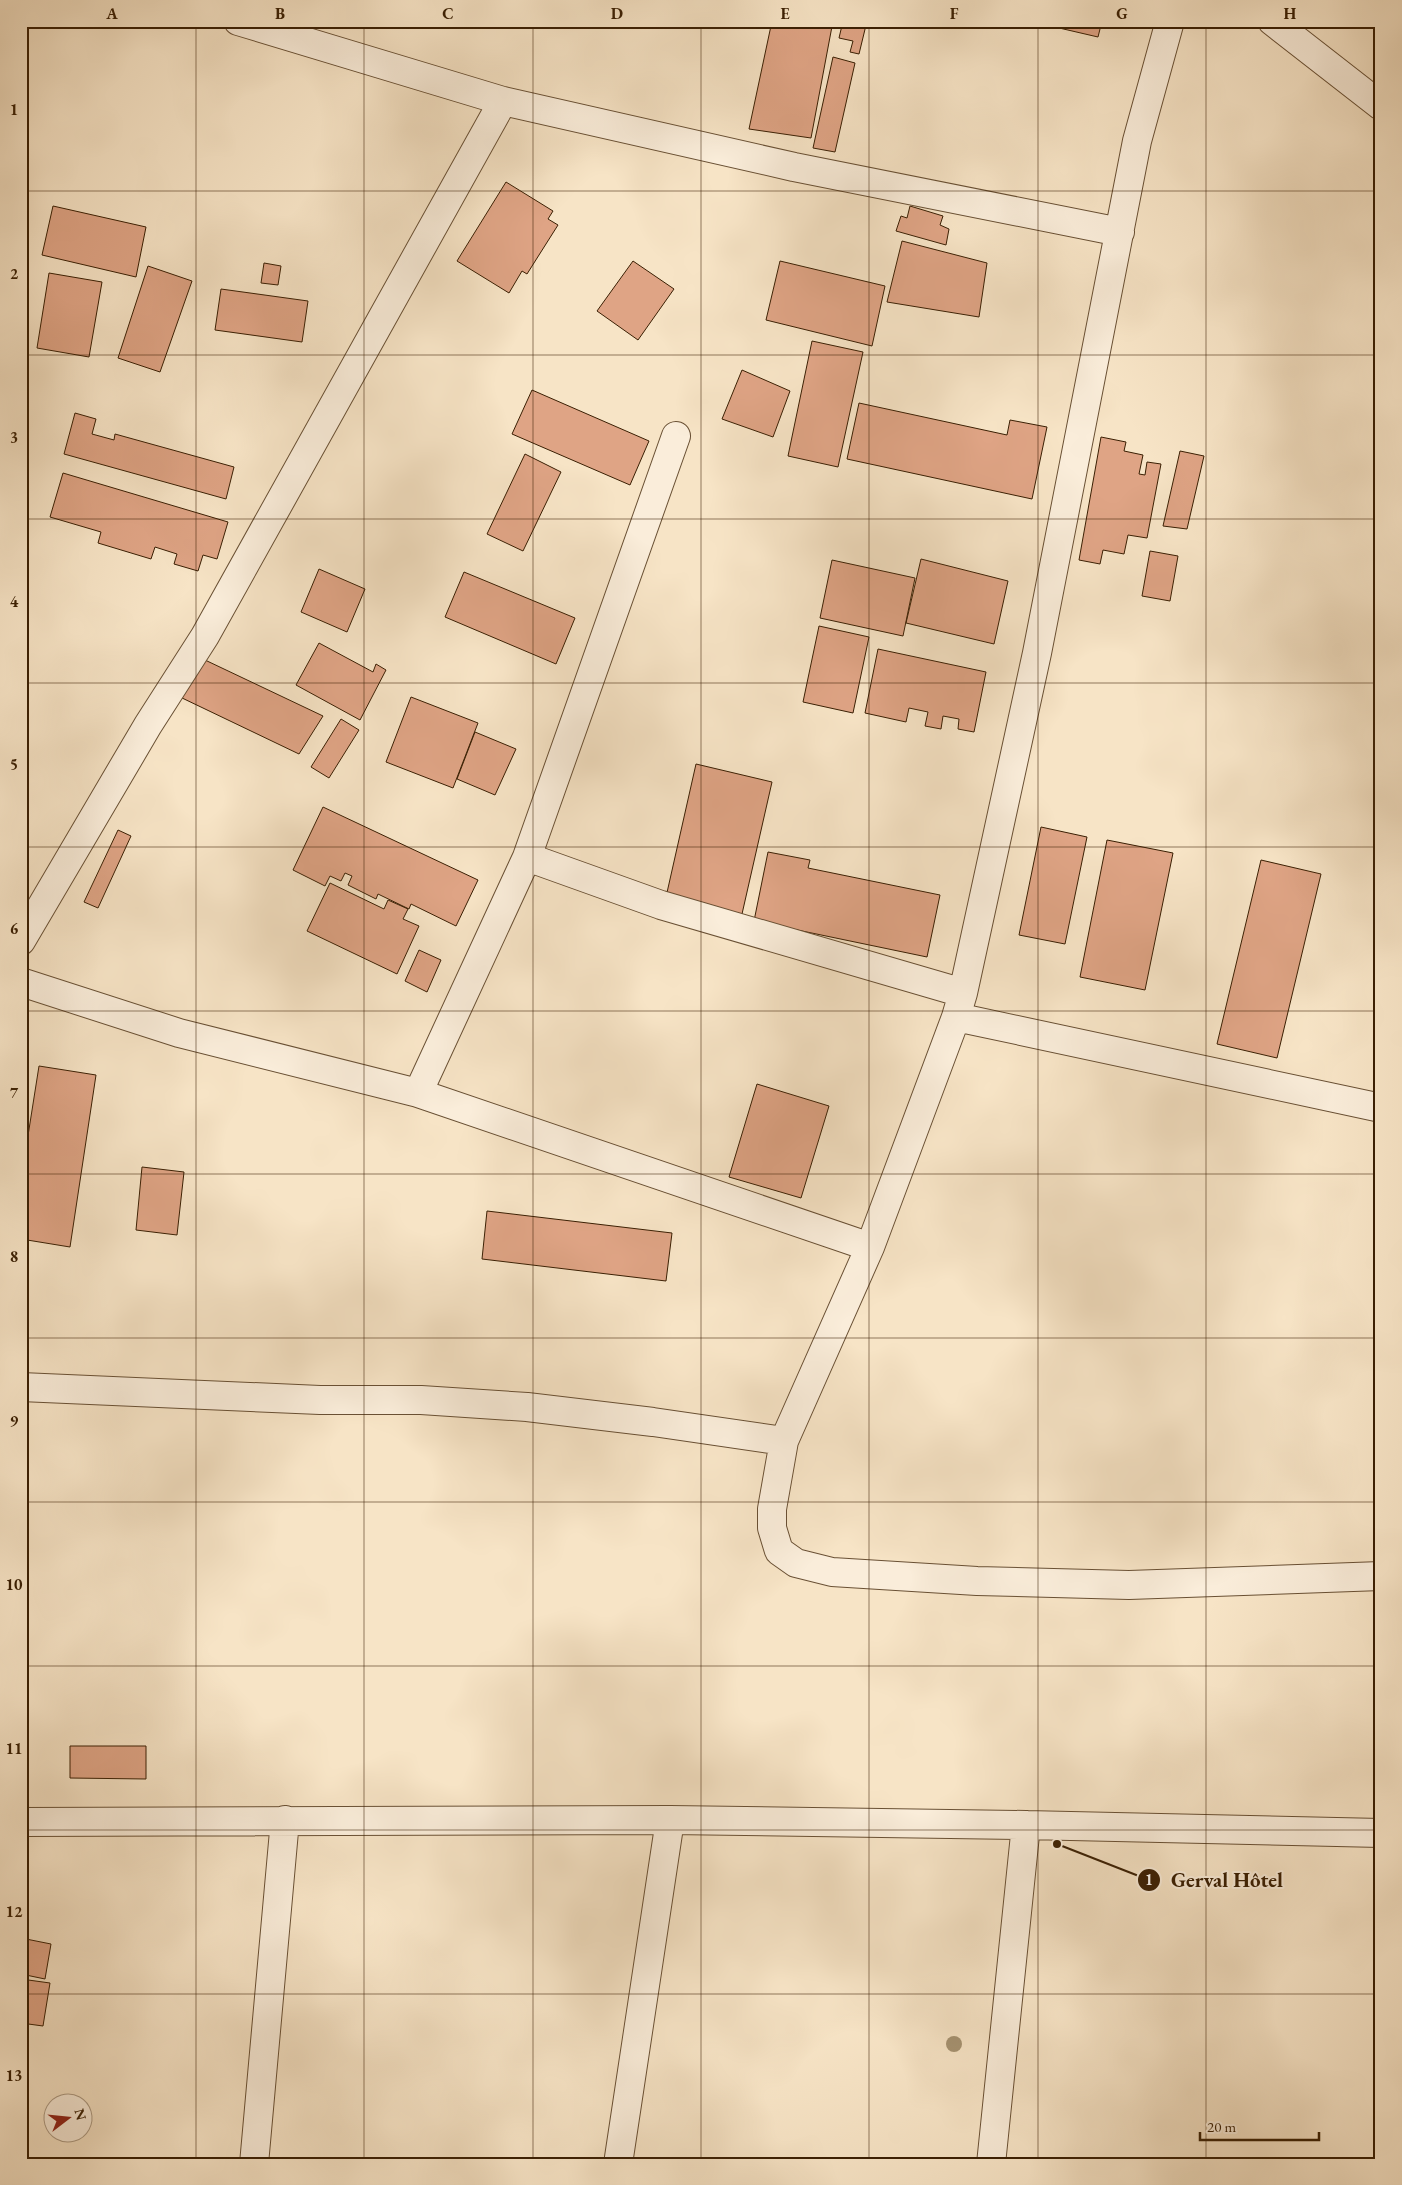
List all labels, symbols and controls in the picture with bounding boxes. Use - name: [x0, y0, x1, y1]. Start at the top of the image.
- text: A: [105, 3, 118, 24]
- text: B: [275, 3, 285, 24]
- text: C: [442, 3, 454, 24]
- text: D: [611, 3, 623, 24]
- text: E: [780, 3, 790, 24]
- text: F: [950, 3, 959, 24]
- text: G: [1116, 3, 1128, 24]
- text: H: [1284, 3, 1297, 24]
- text: 1: [10, 99, 18, 120]
- text: 2: [10, 263, 19, 284]
- text: 3: [10, 427, 18, 448]
- text: 4: [10, 591, 19, 612]
- text: 5: [10, 754, 18, 775]
- text: 6: [10, 918, 19, 939]
- text: 7: [10, 1082, 19, 1103]
- text: 8: [10, 1246, 18, 1267]
- text: 9: [10, 1410, 19, 1431]
- text: 10: [6, 1574, 23, 1595]
- text: 11: [6, 1738, 22, 1759]
- callout: Gerval Hôtel: [1136, 1862, 1293, 1898]
- text: Gerval Hôtel: [1171, 1866, 1283, 1893]
- text: 1: [1145, 1870, 1153, 1889]
- text: 12: [6, 1901, 23, 1922]
- text: 13: [6, 2065, 22, 2086]
- north arrow: [42, 2092, 92, 2142]
- text: N: [70, 2106, 91, 2123]
- scale bar: [1200, 2110, 1318, 2142]
- text: 20 m: [1207, 2117, 1236, 2136]

